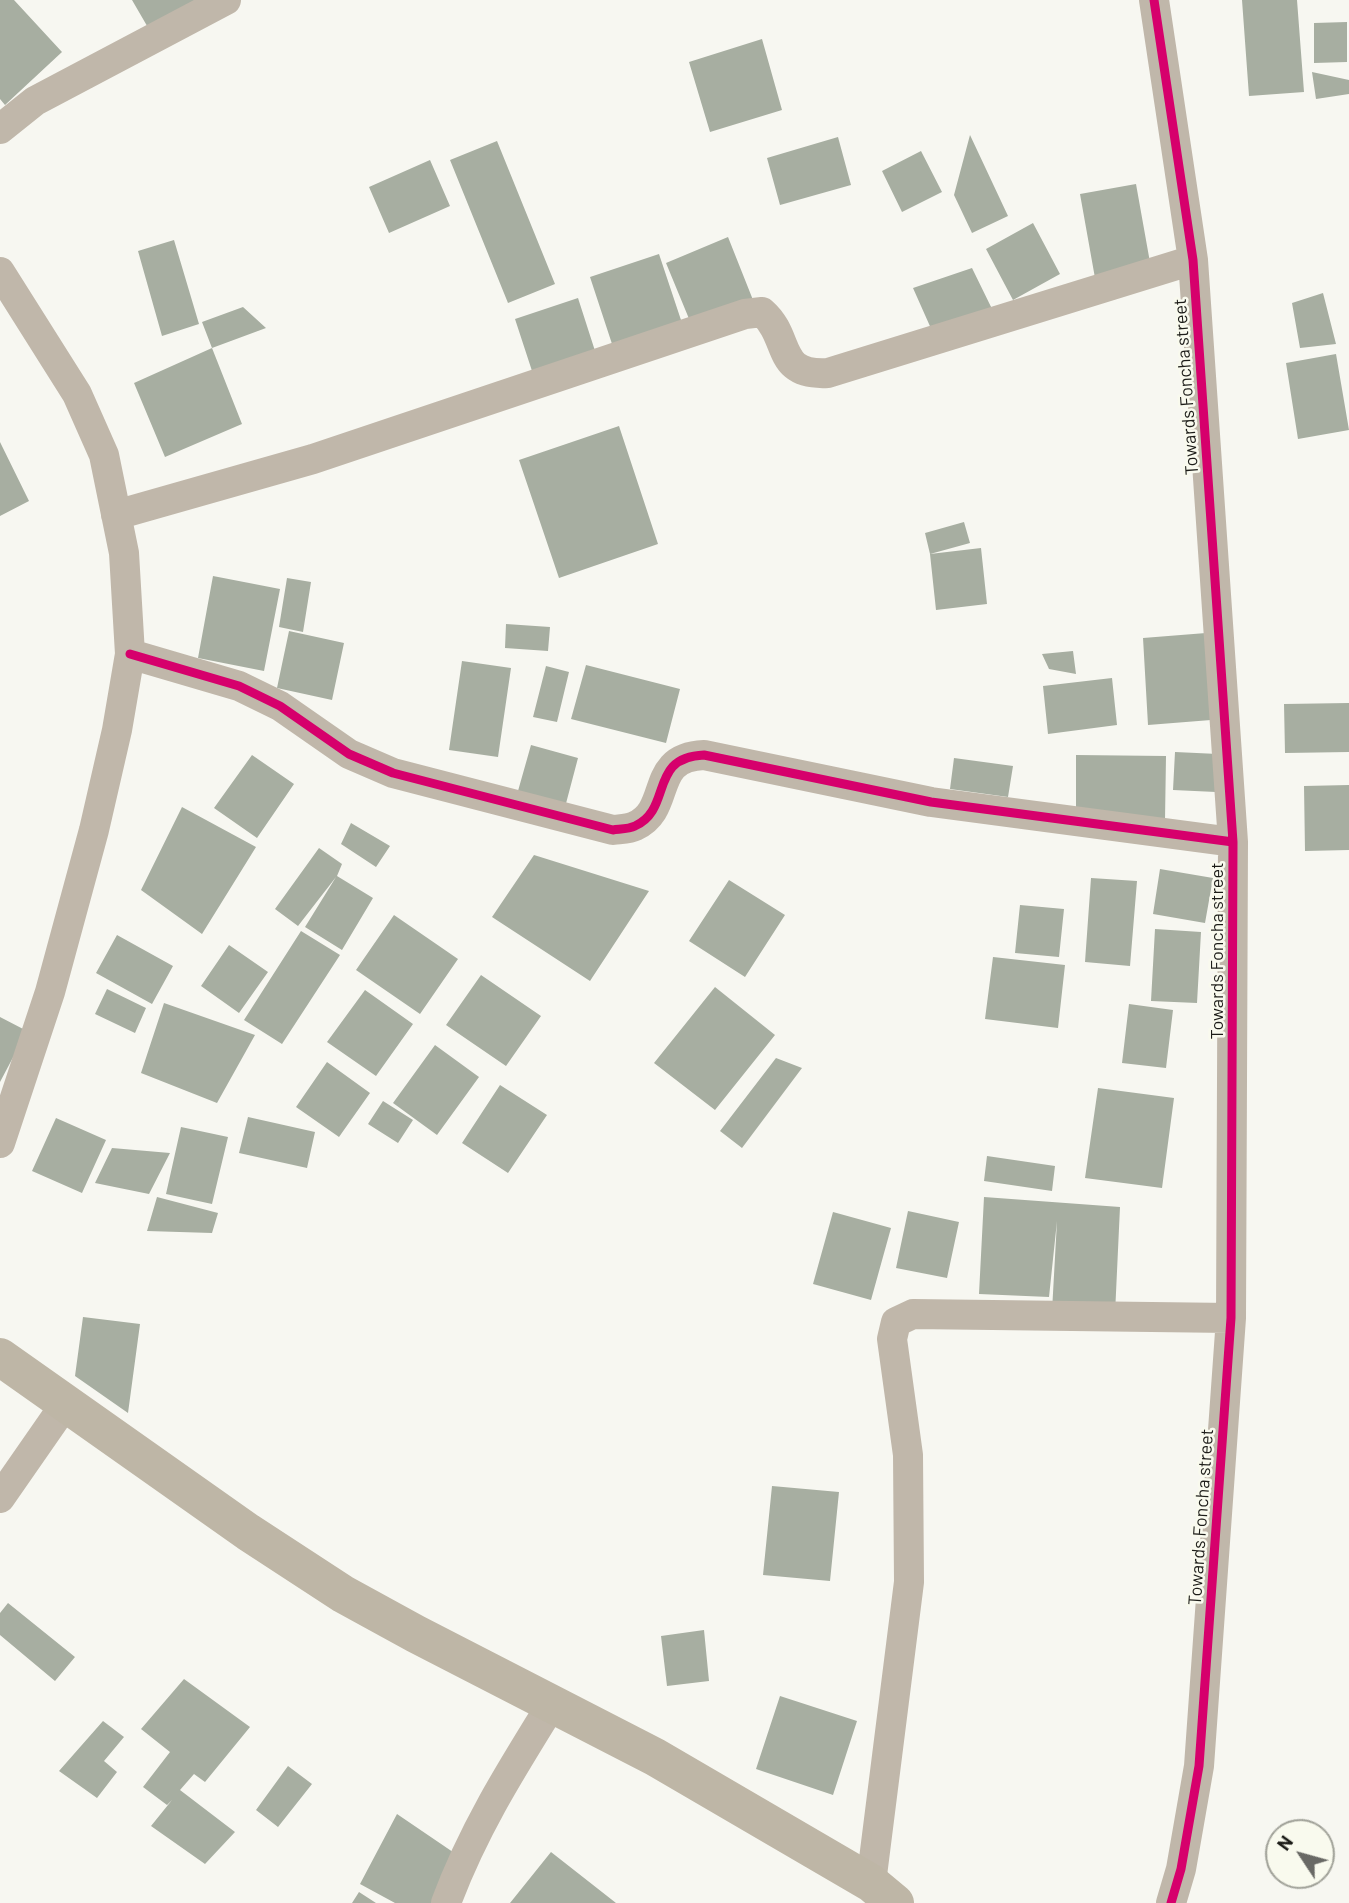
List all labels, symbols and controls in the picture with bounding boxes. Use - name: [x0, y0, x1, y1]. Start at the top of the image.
- street label: Towards Foncha street: [1169, 298, 1203, 476]
- street label: Towards Foncha street: [1206, 863, 1228, 1039]
- street label: Towards Foncha street: [1184, 1428, 1218, 1606]
- north arrow: [1265, 1819, 1335, 1889]
- text: N: [1271, 1831, 1297, 1854]

